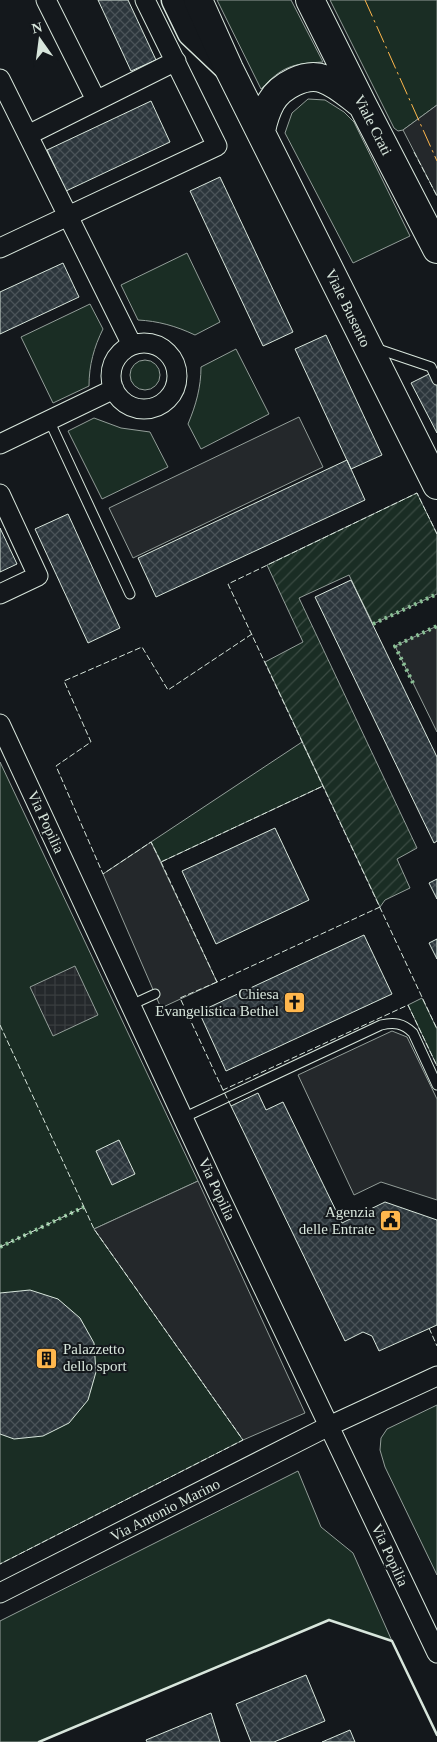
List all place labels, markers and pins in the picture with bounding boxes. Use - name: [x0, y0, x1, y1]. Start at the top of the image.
- place label: Chiesa Evangelistica Bethel: [155, 986, 279, 1019]
- church icon: Chiesa Evangelistica Bethel: [283, 991, 307, 1015]
- place label: Agenzia delle Entrate: [299, 1204, 375, 1237]
- public building icon: Agenzia delle Entrate: [379, 1209, 403, 1233]
- place label: Palazzetto dello sport: [63, 1341, 128, 1374]
- building icon: Palazzetto dello sport: [35, 1346, 59, 1370]

